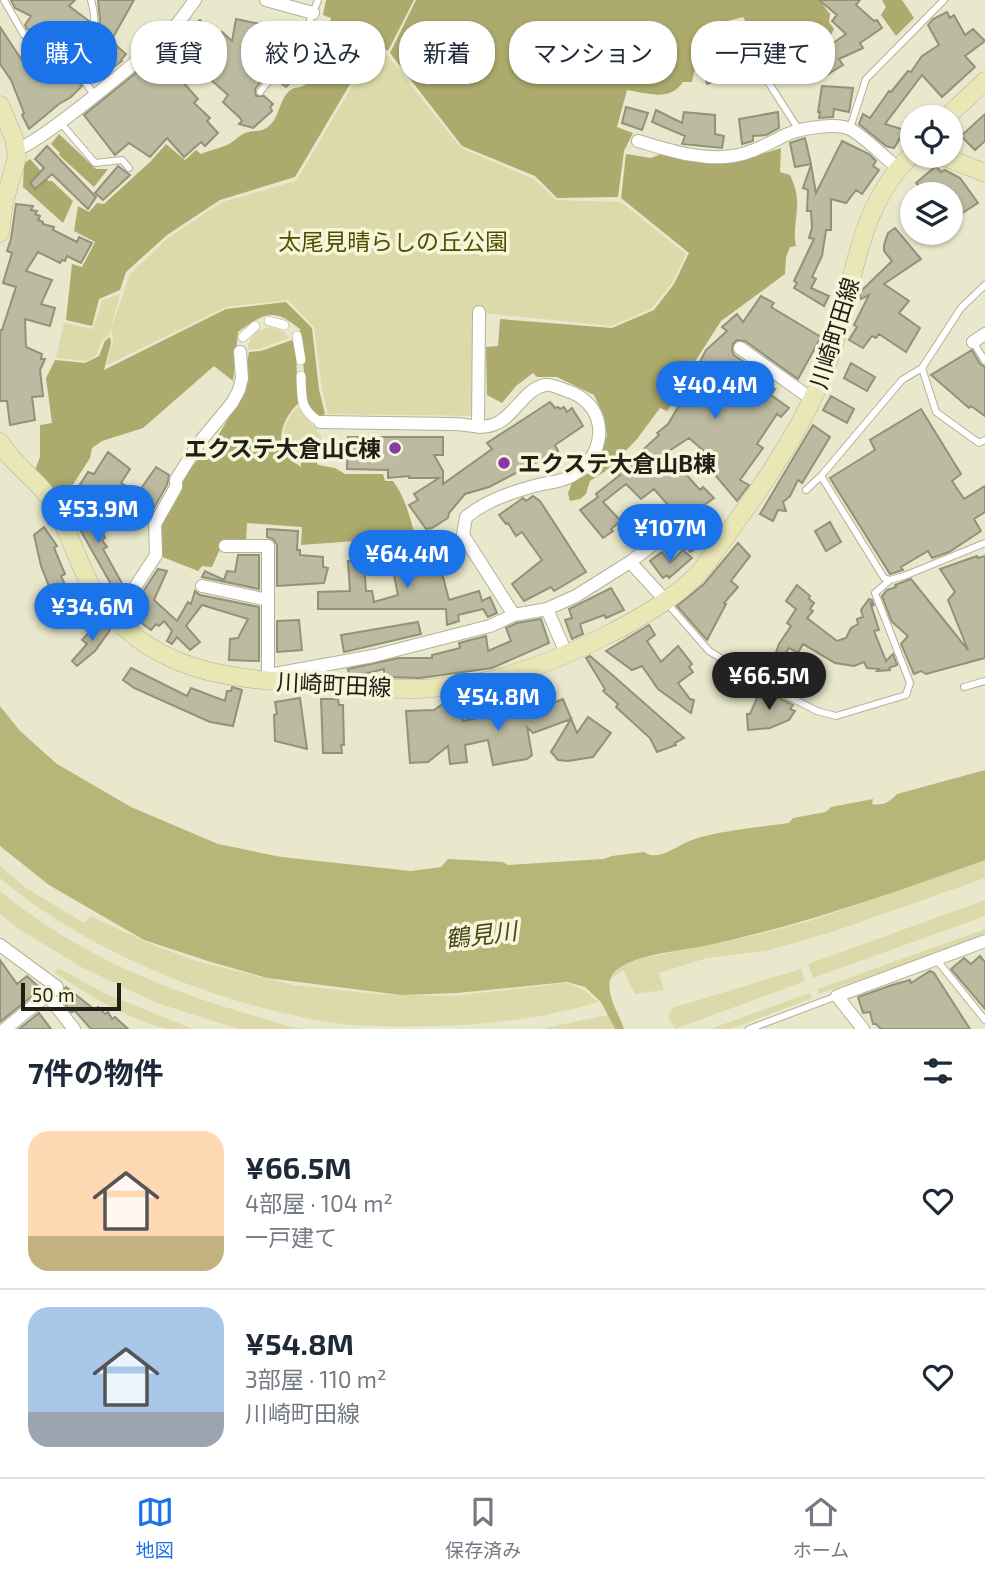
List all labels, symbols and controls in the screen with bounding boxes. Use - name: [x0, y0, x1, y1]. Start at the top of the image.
- chip: 購入: [21, 21, 117, 84]
- chip: 賃貸: [131, 21, 227, 84]
- chip: 絞り込み: [241, 21, 385, 84]
- chip: 新着: [399, 21, 495, 84]
- chip: マンション: [509, 21, 677, 84]
- chip: 一戸建て: [691, 21, 835, 84]
- map controls: [900, 105, 963, 245]
- button: locate: [900, 105, 963, 168]
- button: layers: [900, 182, 963, 245]
- park label: 太尾見晴らしの丘公園: [278, 227, 508, 255]
- street label: 川崎町田線: [804, 274, 864, 392]
- pin: ¥40.4M: [658, 362, 772, 421]
- text: ¥40.4M: [672, 370, 758, 398]
- place label: エクステ大倉山C棟: [184, 434, 381, 462]
- marker: エクステ大倉山C棟: [387, 440, 403, 456]
- place label: エクステ大倉山B棟: [518, 449, 716, 477]
- marker: エクステ大倉山B棟: [496, 455, 512, 471]
- pin: ¥53.9M: [41, 486, 155, 545]
- text: ¥53.9M: [57, 494, 139, 522]
- pin: ¥107M: [621, 504, 719, 564]
- text: ¥107M: [634, 513, 706, 541]
- pin: ¥64.4M: [350, 530, 464, 590]
- text: ¥64.4M: [365, 539, 449, 567]
- pin: ¥34.6M: [35, 584, 149, 643]
- text: ¥34.6M: [50, 592, 134, 620]
- pin: ¥66.5M: [712, 652, 826, 712]
- text: ¥66.5M: [728, 661, 810, 689]
- street label: 川崎町田線: [276, 667, 392, 701]
- pin: ¥54.8M: [441, 674, 555, 733]
- text: ¥54.8M: [456, 682, 540, 710]
- water label: 鶴見川: [444, 915, 521, 953]
- scale bar: [21, 980, 121, 1012]
- text: 50 m: [32, 983, 75, 1006]
- icon: filters: [919, 1052, 957, 1090]
- text: 7件の物件: [28, 1054, 164, 1090]
- text: ¥66.5M: [245, 1149, 352, 1185]
- icon: home: [84, 1159, 168, 1243]
- icon: heart: [919, 1182, 957, 1220]
- text: 4部屋 · 104 m²: [245, 1189, 393, 1217]
- text: 一戸建て: [245, 1223, 337, 1251]
- text: ¥54.8M: [245, 1325, 354, 1361]
- icon: home: [84, 1335, 168, 1419]
- icon: heart: [919, 1358, 957, 1396]
- text: 3部屋 · 110 m²: [245, 1365, 386, 1393]
- text: 川崎町田線: [245, 1399, 360, 1427]
- tab: 地図: [136, 1493, 174, 1562]
- tab: 保存済み: [445, 1493, 521, 1562]
- tab: ホーム: [793, 1493, 849, 1562]

